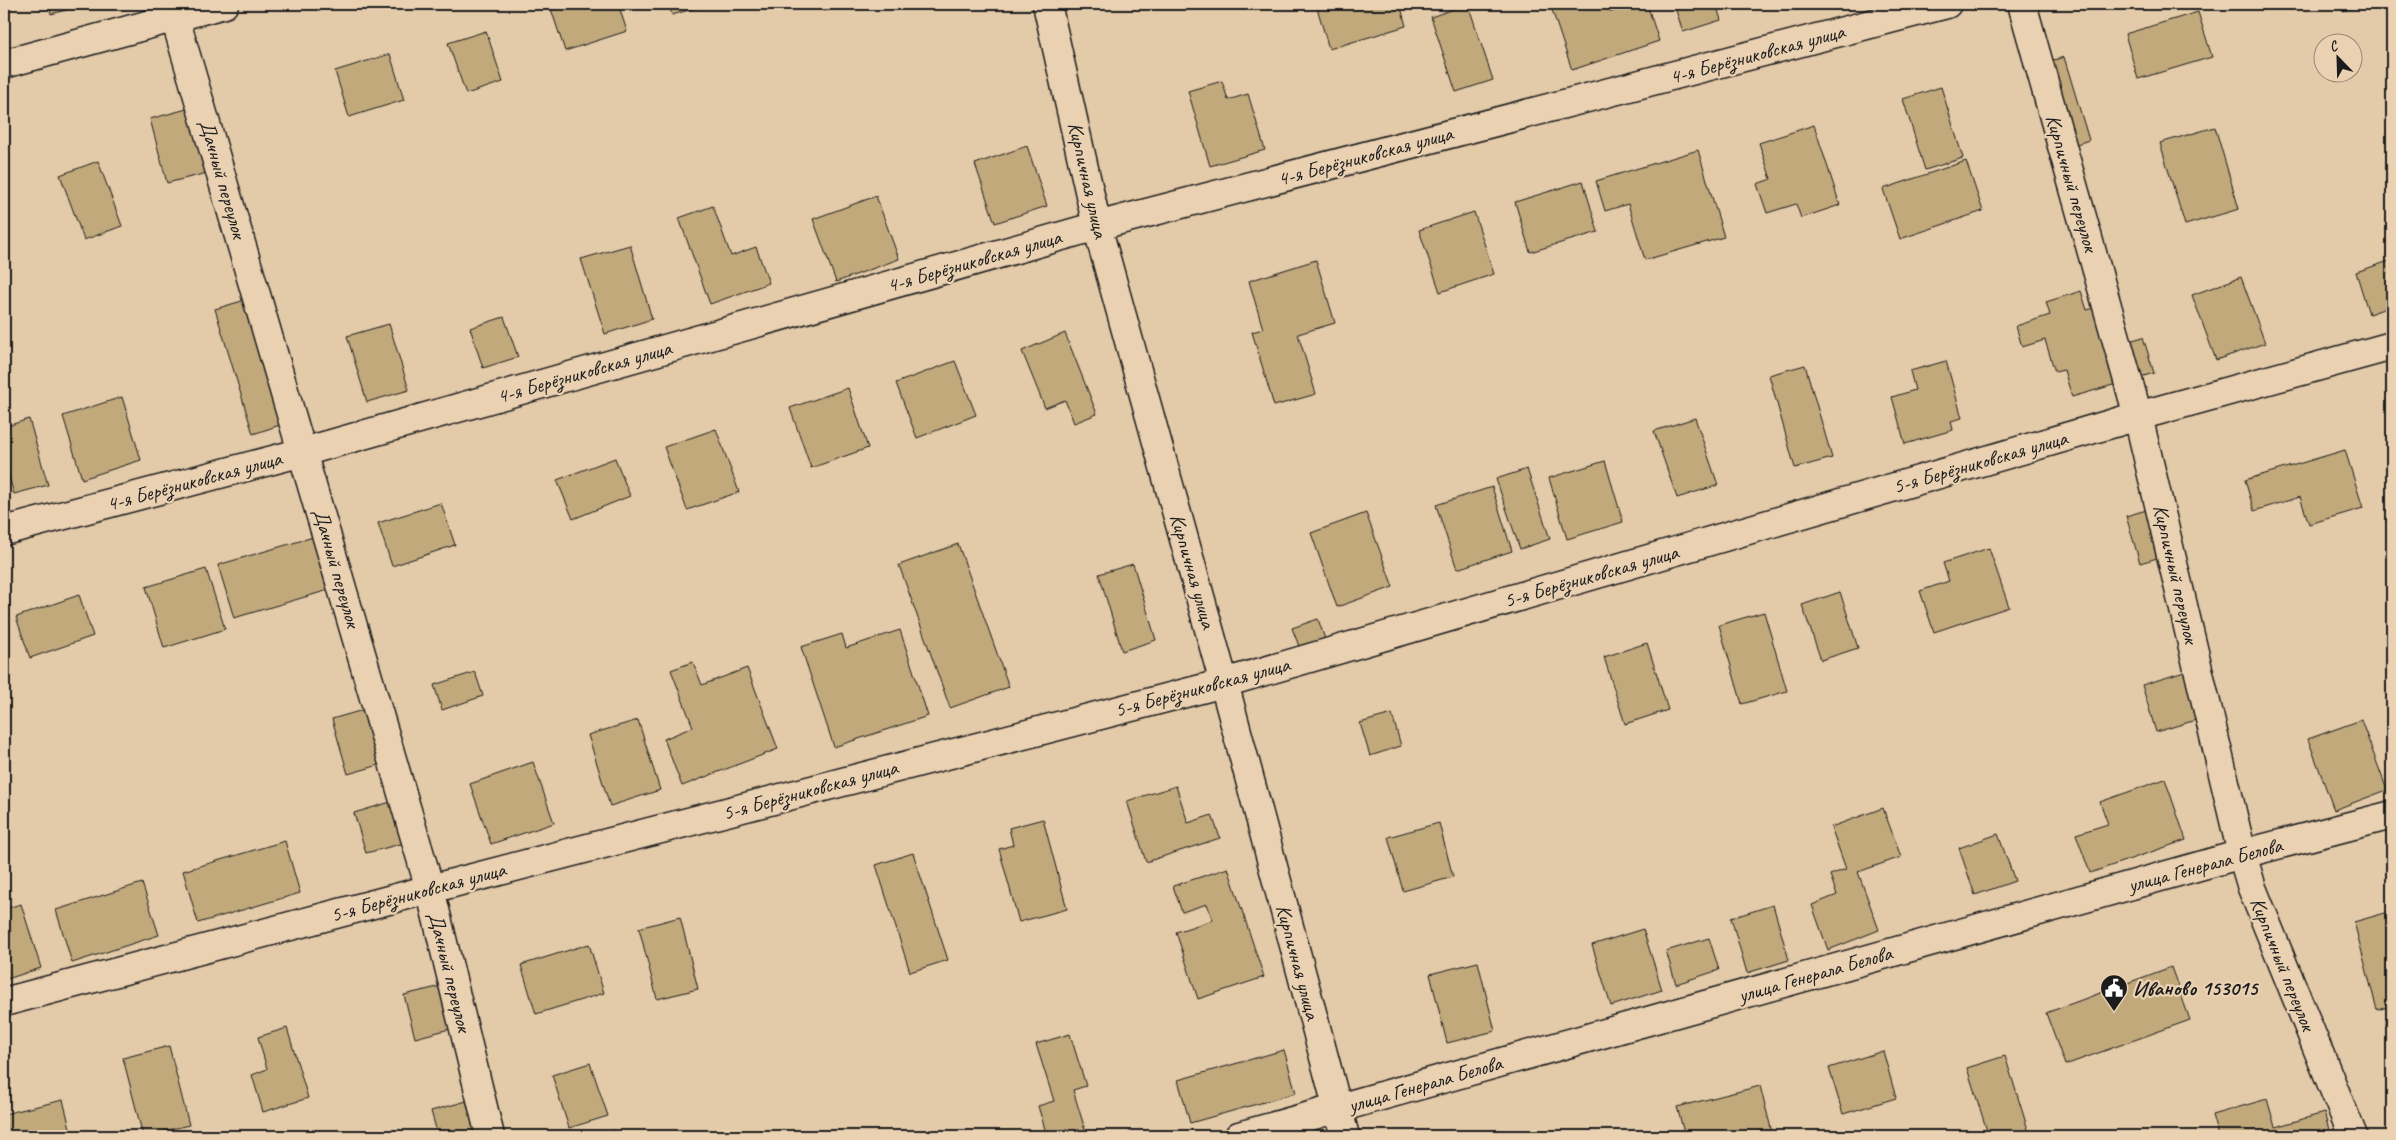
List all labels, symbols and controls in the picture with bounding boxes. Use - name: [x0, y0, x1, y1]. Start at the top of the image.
- street label: 4-я Берёзниковская улица: [1667, 18, 1849, 91]
- north arrow: [2314, 32, 2364, 82]
- text: С: [2327, 36, 2342, 56]
- street label: Кирпичный переулок: [2040, 111, 2105, 257]
- street label: Дачный переулок: [194, 117, 253, 244]
- street label: Кирпичная улица: [1062, 120, 1114, 242]
- street label: 4-я Берёзниковская улица: [1275, 120, 1457, 193]
- street label: 4-я Берёзниковская улица: [884, 223, 1066, 299]
- street label: 4-я Берёзниковская улица: [494, 334, 676, 410]
- street label: 5-я Берёзниковская улица: [1890, 424, 2072, 500]
- street label: 4-я Берёзниковская улица: [104, 445, 286, 518]
- street label: Кирпичный переулок: [2147, 502, 2205, 648]
- street label: Дачный переулок: [308, 506, 367, 633]
- street label: Кирпичная улица: [1164, 511, 1222, 633]
- street label: 5-я Берёзниковская улица: [1501, 538, 1683, 614]
- street label: 5-я Берёзниковская улица: [1112, 651, 1294, 724]
- street label: 5-я Берёзниковская улица: [720, 754, 902, 827]
- street label: улица Генерала Белова: [2123, 831, 2287, 899]
- street label: 5-я Берёзниковская улица: [328, 856, 510, 929]
- street label: Кирпичный переулок: [2244, 894, 2322, 1037]
- street label: Кирпичная улица: [1270, 902, 1326, 1024]
- street label: Дачный переулок: [423, 909, 478, 1037]
- street label: улица Генерала Белова: [1733, 939, 1897, 1009]
- public building icon: Иваново 153015: [2099, 973, 2129, 1012]
- place label: Иваново 153015: [2133, 975, 2259, 1001]
- street label: улица Генерала Белова: [1343, 1049, 1507, 1119]

